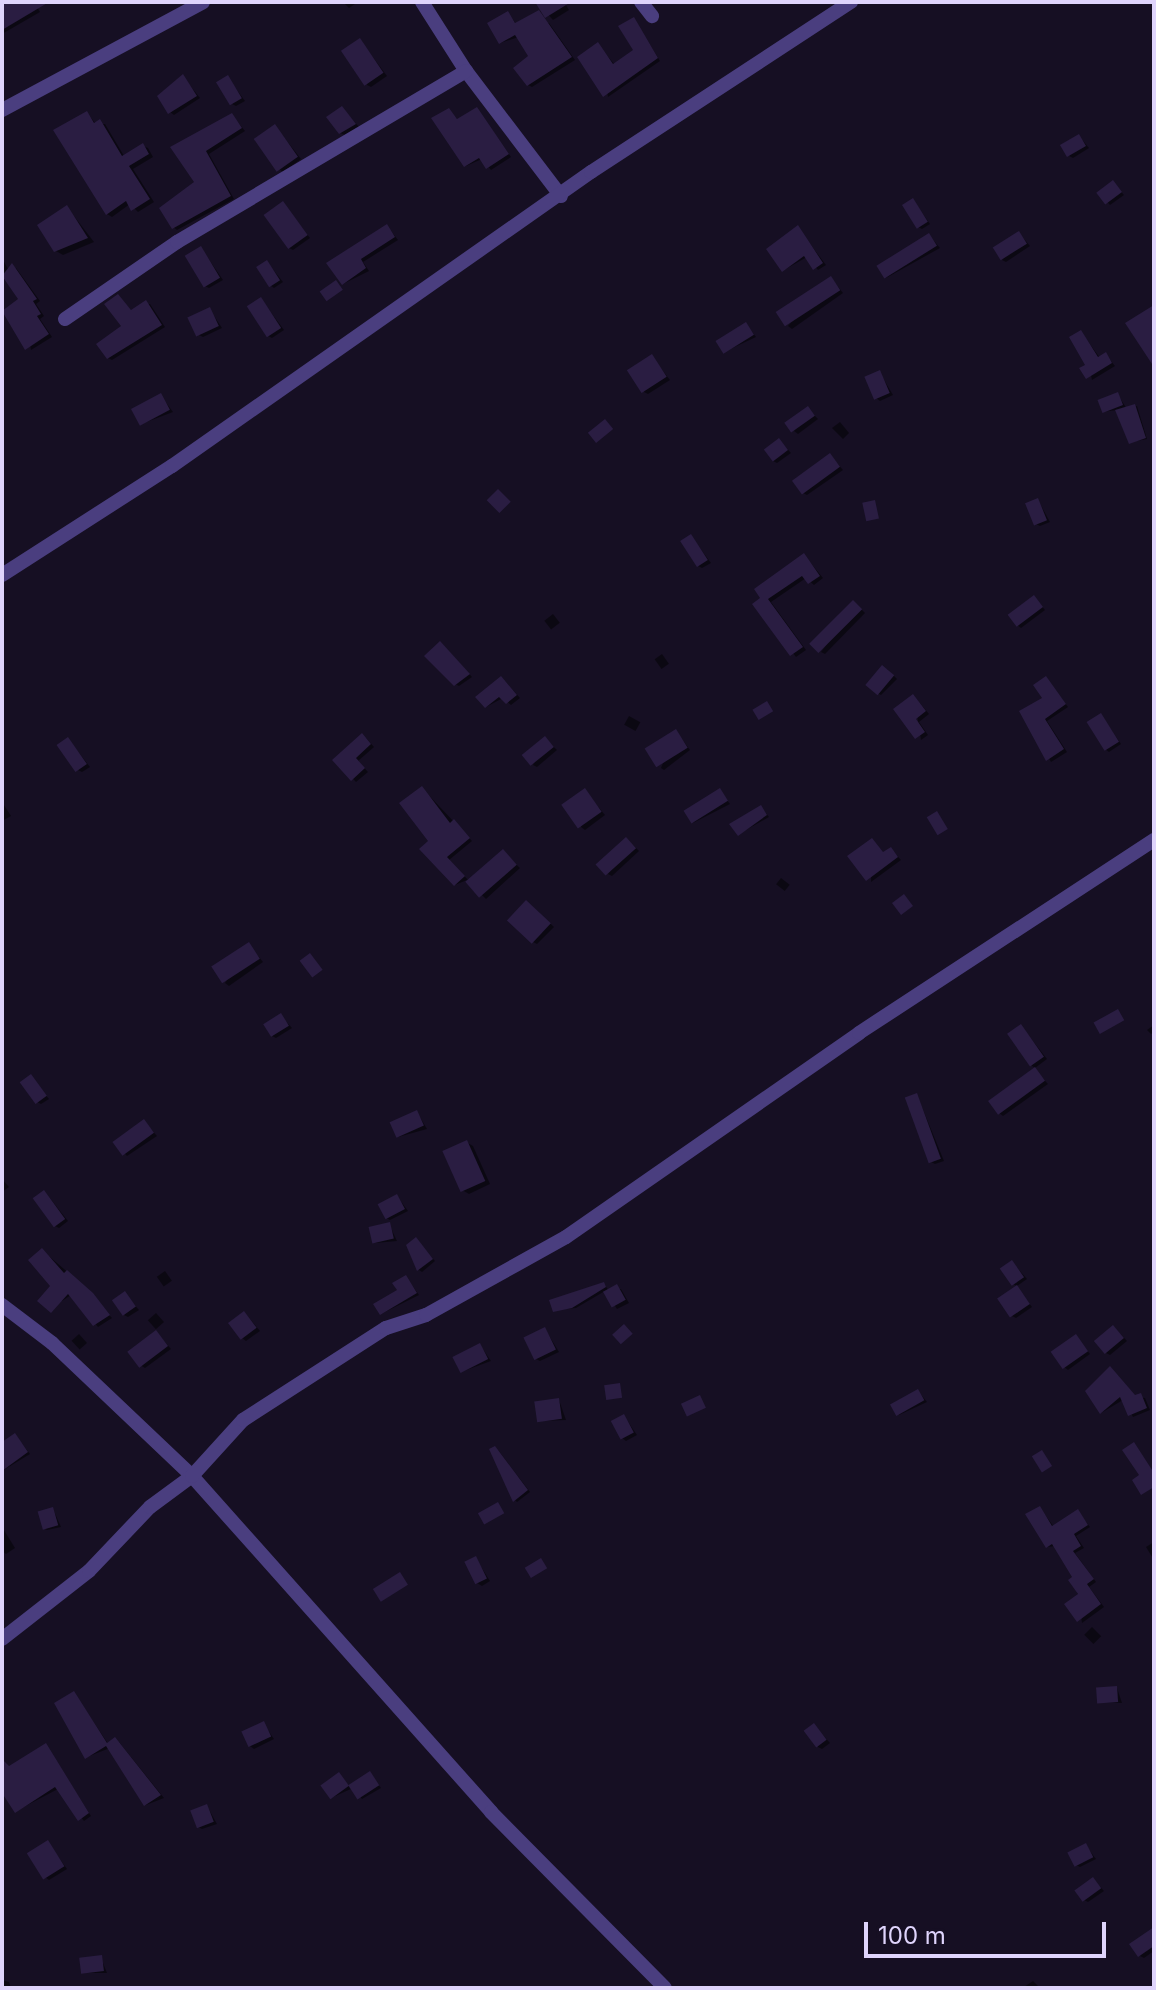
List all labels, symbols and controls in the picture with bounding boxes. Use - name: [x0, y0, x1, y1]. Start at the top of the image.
- scale bar: [868, 1906, 1110, 1956]
- text: 100 m: [878, 1921, 946, 1950]

